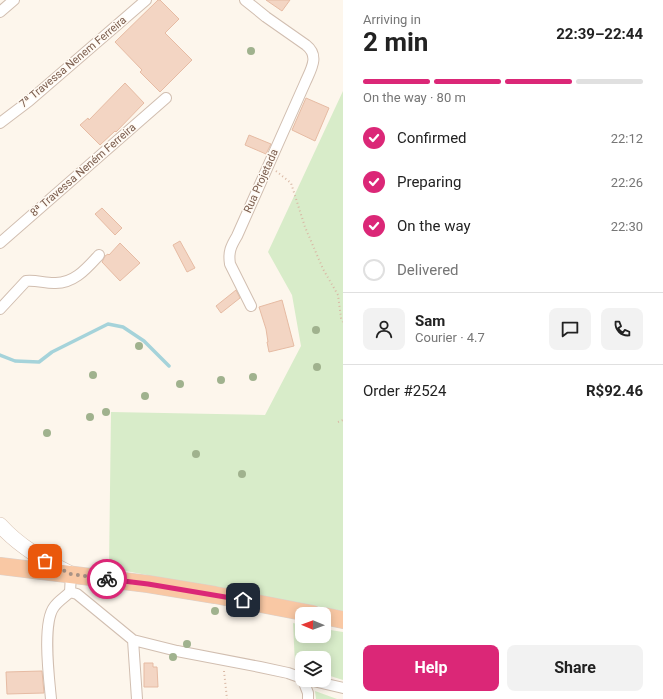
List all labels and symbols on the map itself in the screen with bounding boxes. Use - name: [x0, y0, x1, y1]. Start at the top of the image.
- street label: 7ª Travessa Nenem Ferreira: [17, 13, 129, 111]
- street label: 8ª Travessa Neném Ferreira: [28, 121, 138, 219]
- street label: Rua Projetada: [241, 147, 281, 215]
- pin: [28, 544, 62, 578]
- courier: [87, 559, 127, 599]
- pin: [226, 583, 260, 617]
- north arrow: [295, 607, 331, 643]

